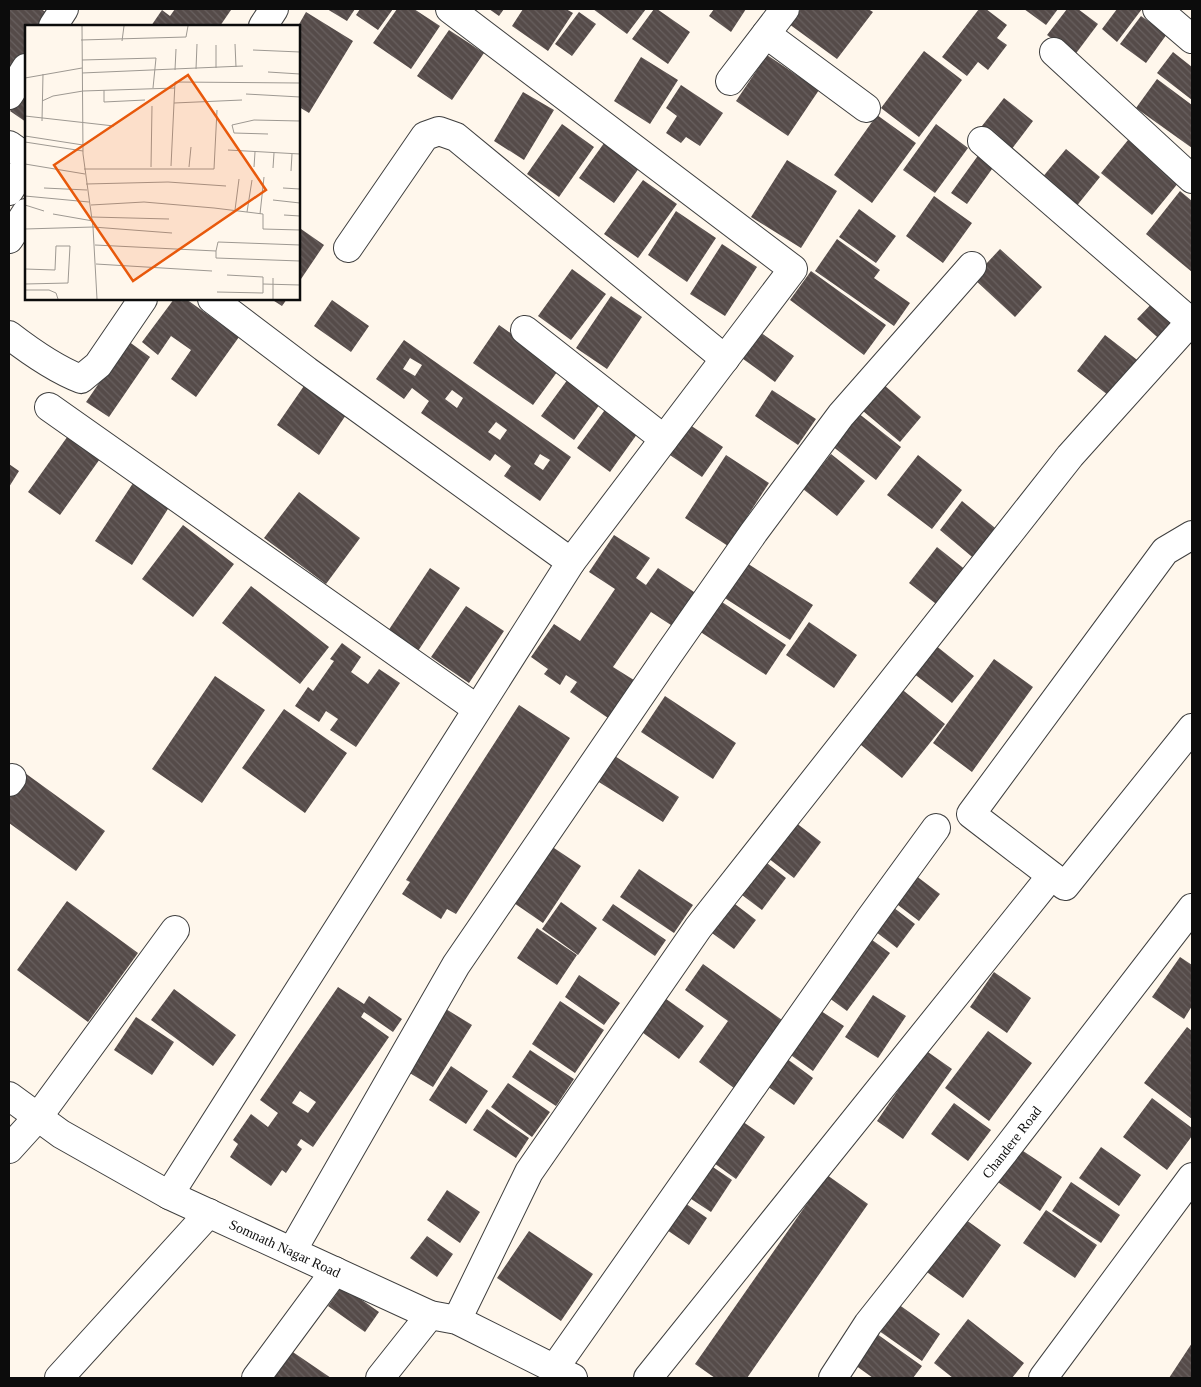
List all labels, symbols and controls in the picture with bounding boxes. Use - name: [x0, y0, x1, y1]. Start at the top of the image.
- inset map: [25, 25, 300, 300]
- street label: Chandere Road: [979, 1103, 1044, 1181]
- street label: Somnath Nagar Road: [227, 1216, 343, 1280]

